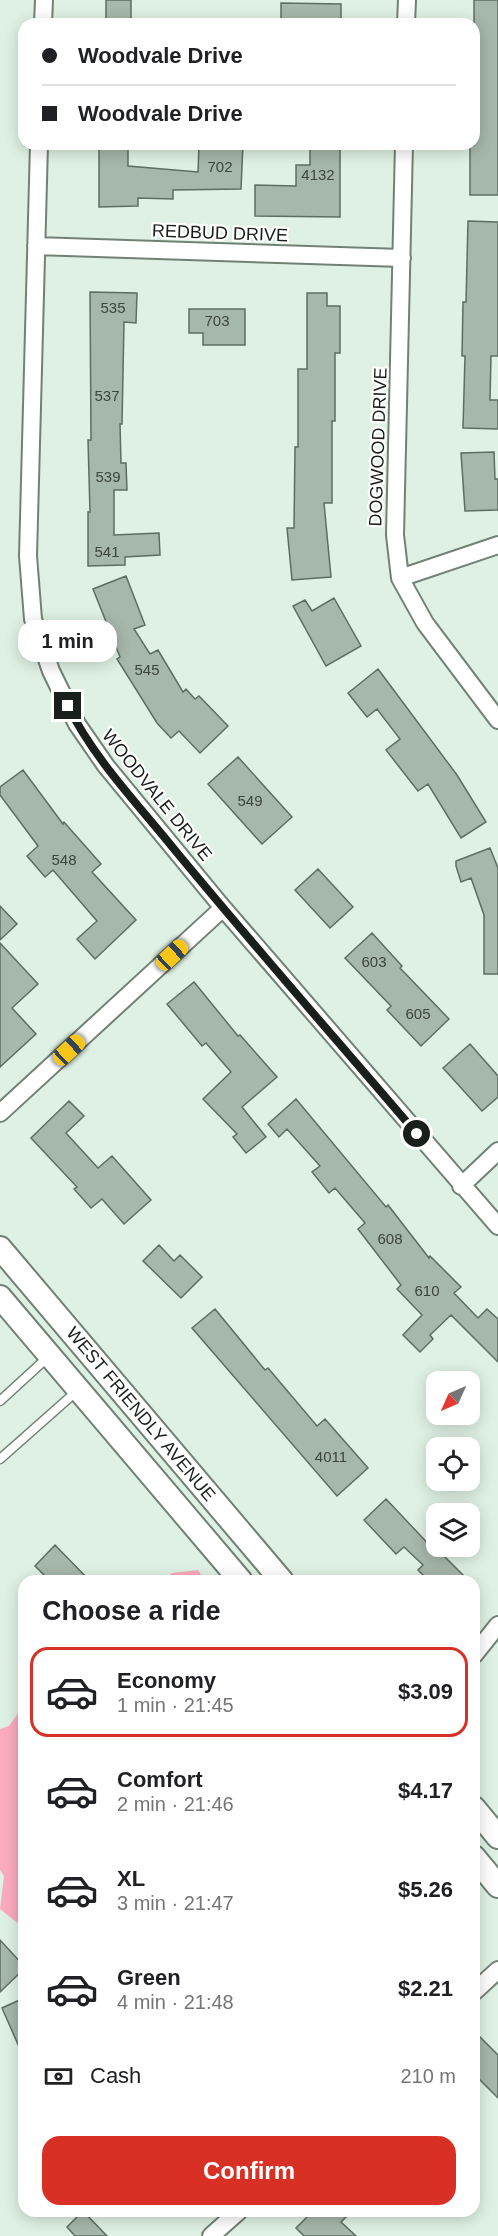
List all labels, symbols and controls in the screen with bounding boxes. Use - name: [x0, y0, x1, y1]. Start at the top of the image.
- text: Woodvale Drive: [78, 43, 243, 68]
- text: Woodvale Drive: [78, 101, 243, 126]
- house number: 702: [207, 158, 233, 175]
- house number: 4132: [301, 166, 335, 183]
- street label: REDBUD DRIVE: [152, 221, 288, 245]
- house number: 535: [100, 299, 126, 316]
- house number: 703: [204, 312, 230, 329]
- street label: DOGWOOD DRIVE: [365, 367, 391, 527]
- house number: 537: [94, 387, 120, 404]
- house number: 539: [95, 468, 121, 485]
- house number: 541: [94, 543, 120, 560]
- callout: 1 min: [19, 619, 118, 661]
- text: 1 min: [41, 630, 94, 652]
- house number: 545: [134, 661, 160, 678]
- route end: [54, 692, 81, 719]
- street label: WOODVALE DRIVE: [98, 725, 216, 865]
- house number: 549: [237, 792, 263, 809]
- house number: 548: [51, 851, 77, 868]
- car: [153, 936, 191, 974]
- house number: 603: [361, 953, 387, 970]
- house number: 605: [405, 1005, 431, 1022]
- car: [50, 1031, 88, 1069]
- route start: [403, 1120, 430, 1147]
- house number: 608: [377, 1230, 403, 1247]
- house number: 610: [414, 1282, 440, 1299]
- street label: WEST FRIENDLY AVENUE: [62, 1323, 220, 1505]
- north arrow: [426, 1371, 480, 1425]
- map controls: [426, 1371, 480, 1557]
- button: locate: [426, 1437, 480, 1491]
- house number: 4011: [315, 1448, 347, 1465]
- button: layers: [426, 1503, 480, 1557]
- text: Choose a ride: [42, 1596, 221, 1626]
- icon: car: [45, 1665, 99, 1719]
- text: Economy: [117, 1668, 216, 1693]
- text: $3.09: [398, 1679, 453, 1704]
- text: 1 min · 21:45: [117, 1694, 234, 1716]
- icon: car: [45, 1764, 99, 1818]
- text: Comfort: [117, 1767, 203, 1792]
- text: $4.17: [398, 1778, 453, 1803]
- text: 2 min · 21:46: [117, 1793, 234, 1815]
- icon: car: [45, 1863, 99, 1917]
- text: XL: [117, 1866, 145, 1891]
- text: $5.26: [398, 1877, 453, 1902]
- text: 3 min · 21:47: [117, 1892, 234, 1914]
- icon: car: [45, 1962, 99, 2016]
- text: Green: [117, 1965, 181, 1990]
- text: $2.21: [398, 1976, 453, 2001]
- text: 4 min · 21:48: [117, 1991, 234, 2013]
- icon: cash: [42, 2060, 75, 2093]
- text: Cash: [90, 2063, 141, 2088]
- text: 210 m: [400, 2065, 456, 2087]
- button: Confirm: [42, 2136, 456, 2205]

